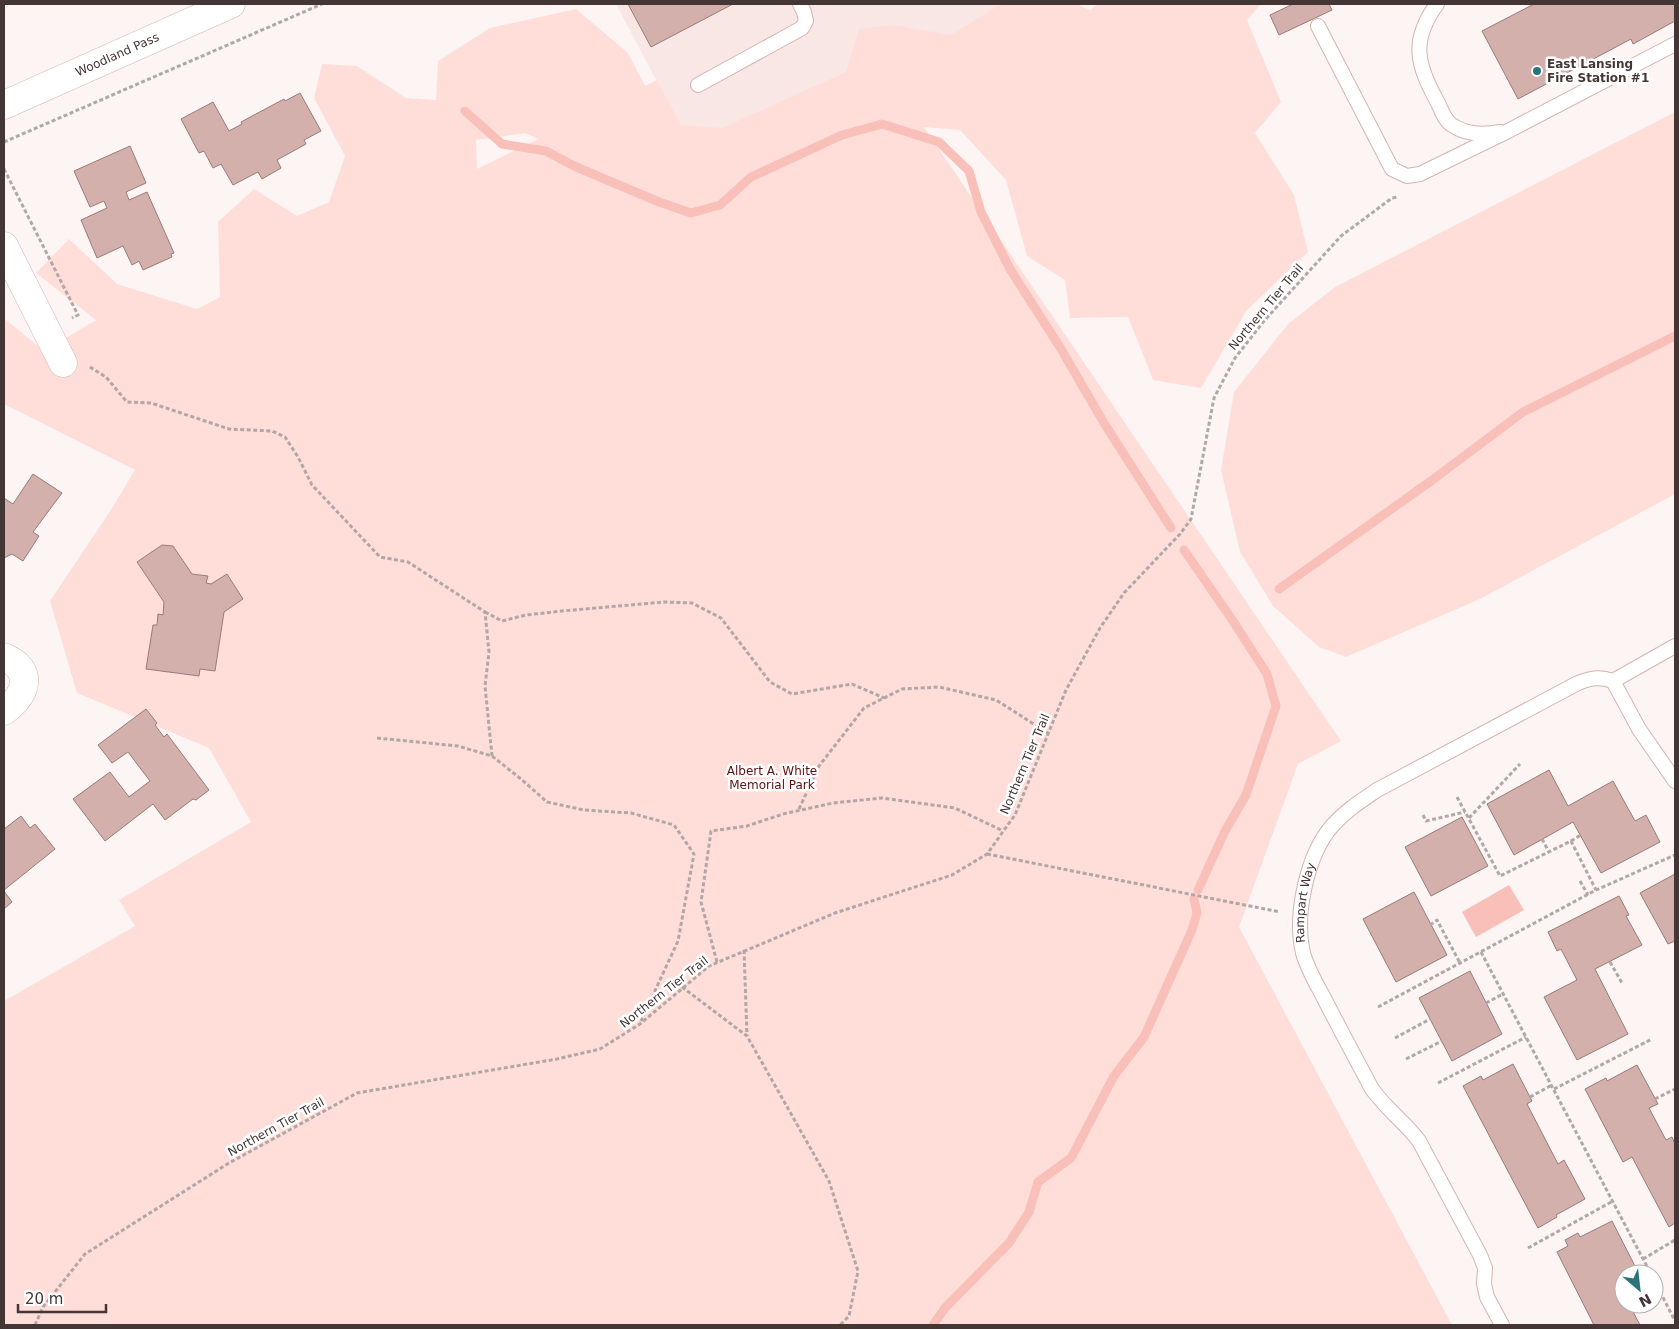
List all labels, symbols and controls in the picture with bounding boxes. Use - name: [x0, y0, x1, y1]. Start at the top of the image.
- street label: Woodland Pass: [73, 30, 161, 79]
- place label: East Lansing Fire Station #1: [1547, 57, 1649, 85]
- marker: East Lansing Fire Station #1: [1531, 65, 1543, 77]
- street label: Northern Tier Trail: [1226, 261, 1306, 353]
- street label: Northern Tier Trail: [997, 712, 1053, 816]
- park label: Albert A. White Memorial Park: [727, 764, 817, 792]
- street label: Rampart Way: [1293, 861, 1318, 944]
- street label: Northern Tier Trail: [617, 953, 711, 1031]
- street label: Northern Tier Trail: [225, 1095, 327, 1159]
- north arrow: [1614, 1264, 1664, 1314]
- scale bar: [18, 1282, 105, 1314]
- text: 20 m: [25, 1290, 63, 1308]
- text: N: [1636, 1291, 1654, 1310]

